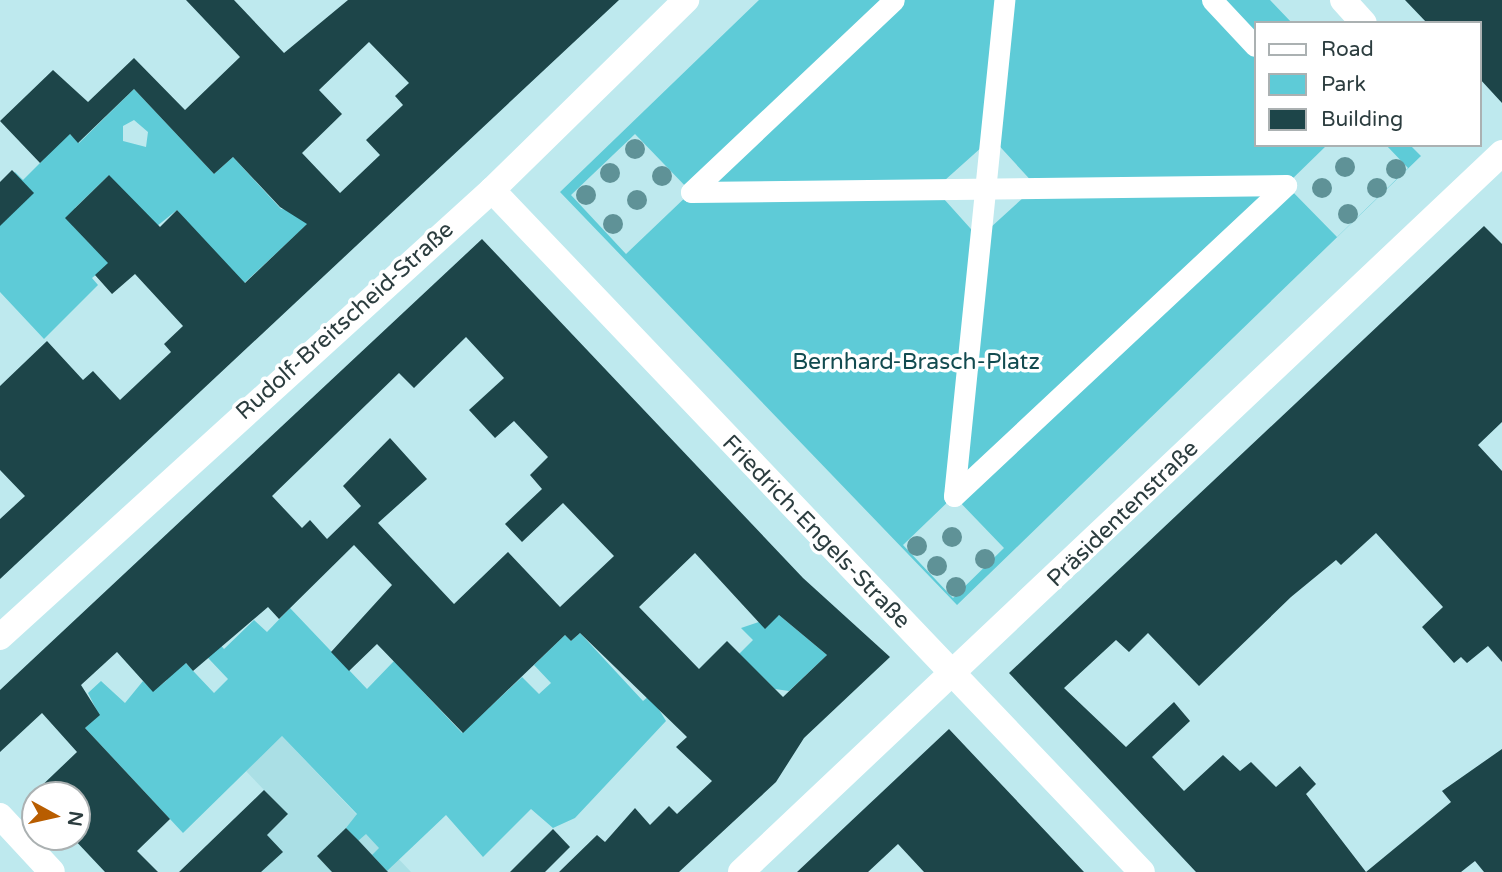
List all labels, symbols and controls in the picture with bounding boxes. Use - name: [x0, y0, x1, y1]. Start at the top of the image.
- legend: [1254, 21, 1481, 147]
- text: Road: [1321, 37, 1374, 62]
- text: Park: [1321, 72, 1366, 97]
- text: Building: [1321, 107, 1403, 132]
- street label: Rudolf-Breitscheid-Straße: [231, 216, 459, 426]
- park label: Bernhard-Brasch-Platz: [792, 348, 1040, 376]
- street label: Friedrich-Engels-Straße: [716, 429, 916, 635]
- street label: Präsidentenstraße: [1042, 435, 1204, 593]
- north arrow: [21, 781, 91, 851]
- text: N: [63, 810, 87, 828]

